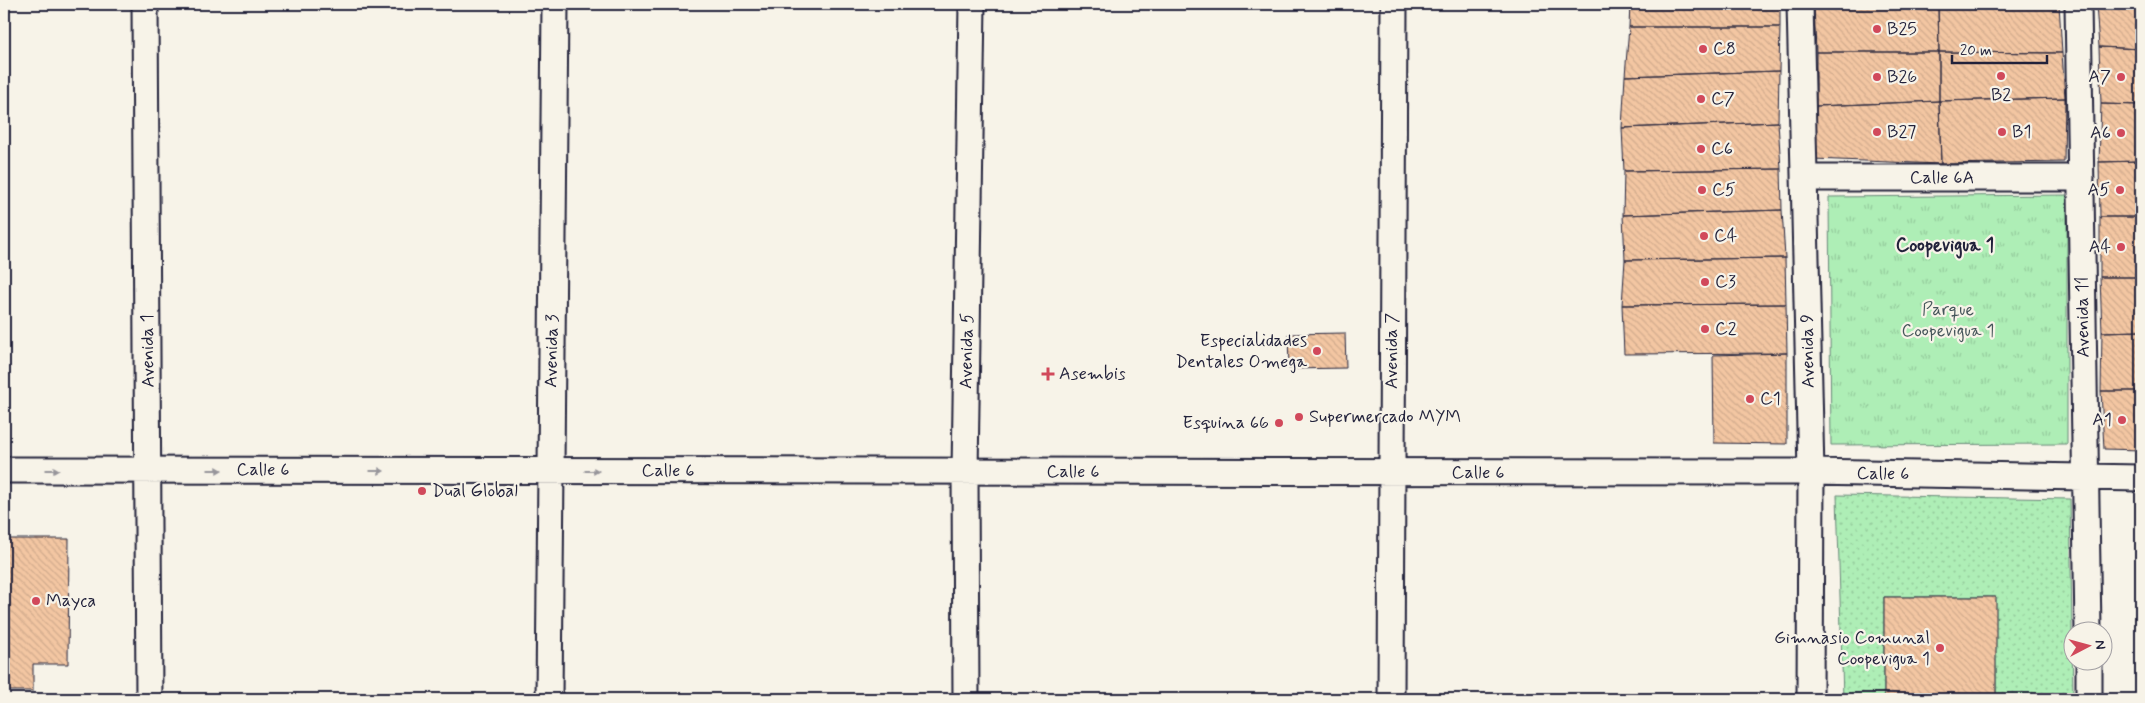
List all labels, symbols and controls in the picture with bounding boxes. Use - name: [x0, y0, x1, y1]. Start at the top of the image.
- place label: B25: [1887, 17, 1917, 41]
- marker: B25: [1871, 23, 1883, 35]
- scale bar: [1952, 32, 2048, 64]
- place label: C8: [1713, 37, 1736, 61]
- text: 20 m: [1960, 41, 1992, 61]
- marker: C8: [1697, 43, 1709, 55]
- place label: B26: [1887, 65, 1917, 89]
- place label: A7: [2088, 65, 2111, 89]
- marker: B2: [1995, 70, 2007, 82]
- marker: B26: [1871, 71, 1883, 83]
- marker: A7: [2115, 71, 2127, 83]
- place label: B2: [1991, 83, 2011, 107]
- place label: C7: [1711, 87, 1735, 111]
- marker: C7: [1695, 93, 1707, 105]
- place label: B27: [1887, 120, 1916, 144]
- place label: B1: [2012, 120, 2031, 144]
- place label: A6: [2090, 121, 2111, 145]
- marker: B27: [1871, 126, 1883, 138]
- marker: B1: [1996, 126, 2008, 138]
- marker: A6: [2115, 127, 2127, 139]
- place label: C6: [1711, 137, 1733, 161]
- marker: C6: [1695, 143, 1707, 155]
- street label: Calle 6A: [1910, 166, 1974, 190]
- place label: C5: [1712, 178, 1736, 202]
- place label: A5: [2087, 178, 2110, 202]
- marker: C5: [1696, 184, 1708, 196]
- marker: A5: [2114, 184, 2126, 196]
- place label: C4: [1714, 224, 1737, 248]
- marker: C4: [1698, 230, 1710, 242]
- district label: Coopevigua 1: [1896, 233, 1994, 259]
- place label: A4: [2089, 235, 2111, 259]
- marker: A4: [2115, 241, 2127, 253]
- place label: C3: [1715, 270, 1736, 294]
- marker: C3: [1699, 276, 1711, 288]
- street label: Avenida 11: [2070, 276, 2096, 358]
- park label: Parque Coopevigua 1: [1901, 298, 1995, 343]
- street label: Avenida 5: [954, 313, 980, 389]
- street label: Avenida 7: [1380, 313, 1404, 389]
- street label: Avenida 1: [135, 314, 161, 388]
- street label: Avenida 3: [539, 314, 565, 388]
- street label: Avenida 9: [1795, 314, 1821, 388]
- place label: C2: [1715, 317, 1737, 341]
- marker: C2: [1699, 323, 1711, 335]
- place label: Especialidades Dentales Omega: [1176, 329, 1307, 374]
- marker: Especialidades Dentales Omega: [1311, 345, 1323, 357]
- place label: Asembis: [1059, 362, 1126, 386]
- marker: Asembis: [1041, 367, 1055, 381]
- place label: C1: [1760, 387, 1781, 411]
- marker: C1: [1744, 393, 1756, 405]
- place label: Supermercado MYM: [1309, 405, 1461, 429]
- place label: A1: [2092, 408, 2112, 432]
- place label: Esquina 66: [1182, 411, 1269, 435]
- marker: Supermercado MYM: [1293, 411, 1305, 423]
- marker: A1: [2116, 414, 2128, 426]
- marker: Esquina 66: [1273, 417, 1285, 429]
- street label: Calle 6: [237, 458, 289, 482]
- street label: Calle 6: [642, 459, 694, 483]
- street label: Calle 6: [1047, 460, 1099, 484]
- street label: Calle 6: [1452, 461, 1504, 485]
- street label: Calle 6: [1856, 462, 1910, 486]
- one-way arrow: [45, 466, 61, 474]
- one-way arrow: [207, 466, 223, 474]
- one-way arrow: [370, 467, 386, 475]
- one-way arrow: [585, 467, 601, 475]
- place label: Dual Global: [432, 479, 518, 503]
- marker: Dual Global: [416, 485, 428, 497]
- place label: Mayca: [46, 589, 96, 613]
- marker: Mayca: [30, 595, 42, 607]
- north arrow: [2062, 620, 2112, 670]
- place label: Gimnasio Comunal Coopevigua 1: [1774, 626, 1930, 671]
- text: N: [2090, 639, 2109, 650]
- marker: Gimnasio Comunal Coopevigua 1: [1934, 642, 1946, 654]

